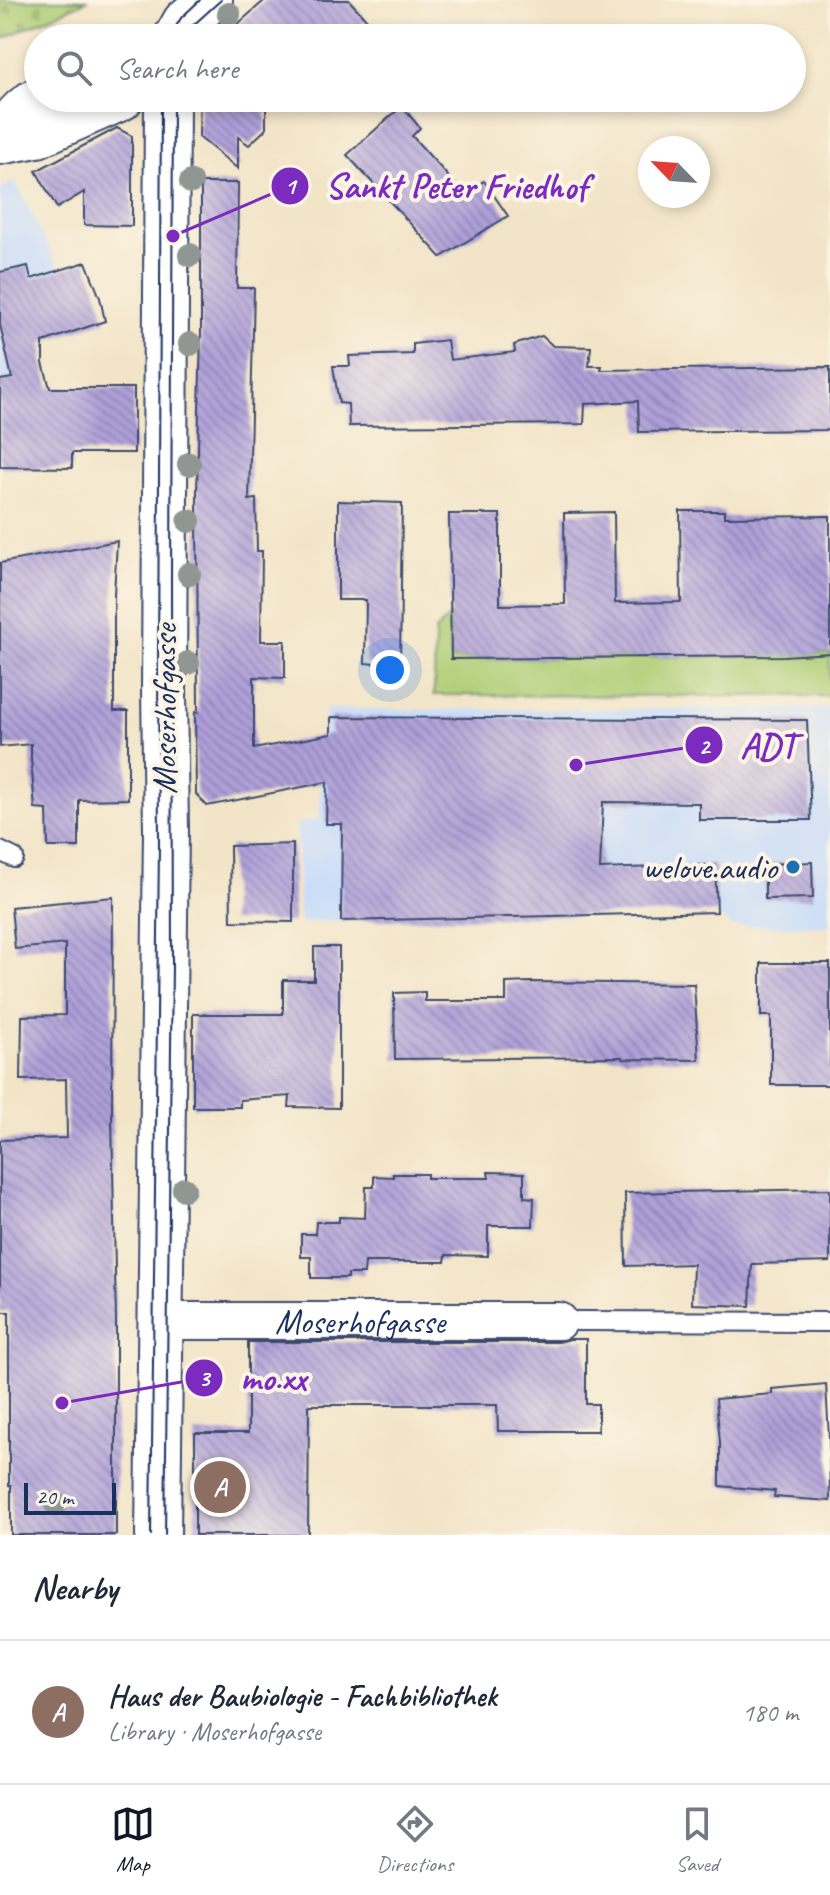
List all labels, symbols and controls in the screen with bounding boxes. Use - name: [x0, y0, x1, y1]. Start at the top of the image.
- search box: [24, 24, 806, 112]
- icon: search: [52, 46, 96, 90]
- text: Search here: [116, 49, 238, 87]
- north arrow: [638, 136, 710, 208]
- callout: Sankt Peter Friedhof: [270, 156, 603, 216]
- text: Sankt Peter Friedhof: [325, 163, 596, 209]
- text: 1: [285, 171, 299, 201]
- street label: Moserhofgasse: [143, 622, 186, 794]
- your location: [370, 650, 410, 690]
- callout: ADT: [684, 715, 812, 775]
- text: ADT: [740, 723, 804, 769]
- text: 2: [699, 731, 712, 761]
- place label: welove.audio: [642, 846, 779, 889]
- marker: welove.audio: [784, 858, 802, 876]
- street label: Moserhofgasse: [275, 1300, 447, 1343]
- callout: mo.xx: [184, 1348, 322, 1408]
- text: mo.xx: [240, 1355, 310, 1401]
- text: 3: [199, 1363, 212, 1393]
- pin: A: [194, 1457, 246, 1517]
- scale bar: [24, 1479, 116, 1515]
- text: 20 m: [36, 1483, 73, 1511]
- text: Nearby: [32, 1566, 118, 1609]
- text: Haus der Baubiologie - Fachbibliothek: [108, 1677, 496, 1715]
- text: A: [51, 1696, 65, 1729]
- text: 180 m: [742, 1696, 798, 1729]
- text: Library · Moserhofgasse: [108, 1715, 321, 1748]
- tab: Map: [111, 1802, 155, 1878]
- tab: Directions: [377, 1802, 453, 1878]
- tab: Saved: [675, 1802, 719, 1878]

